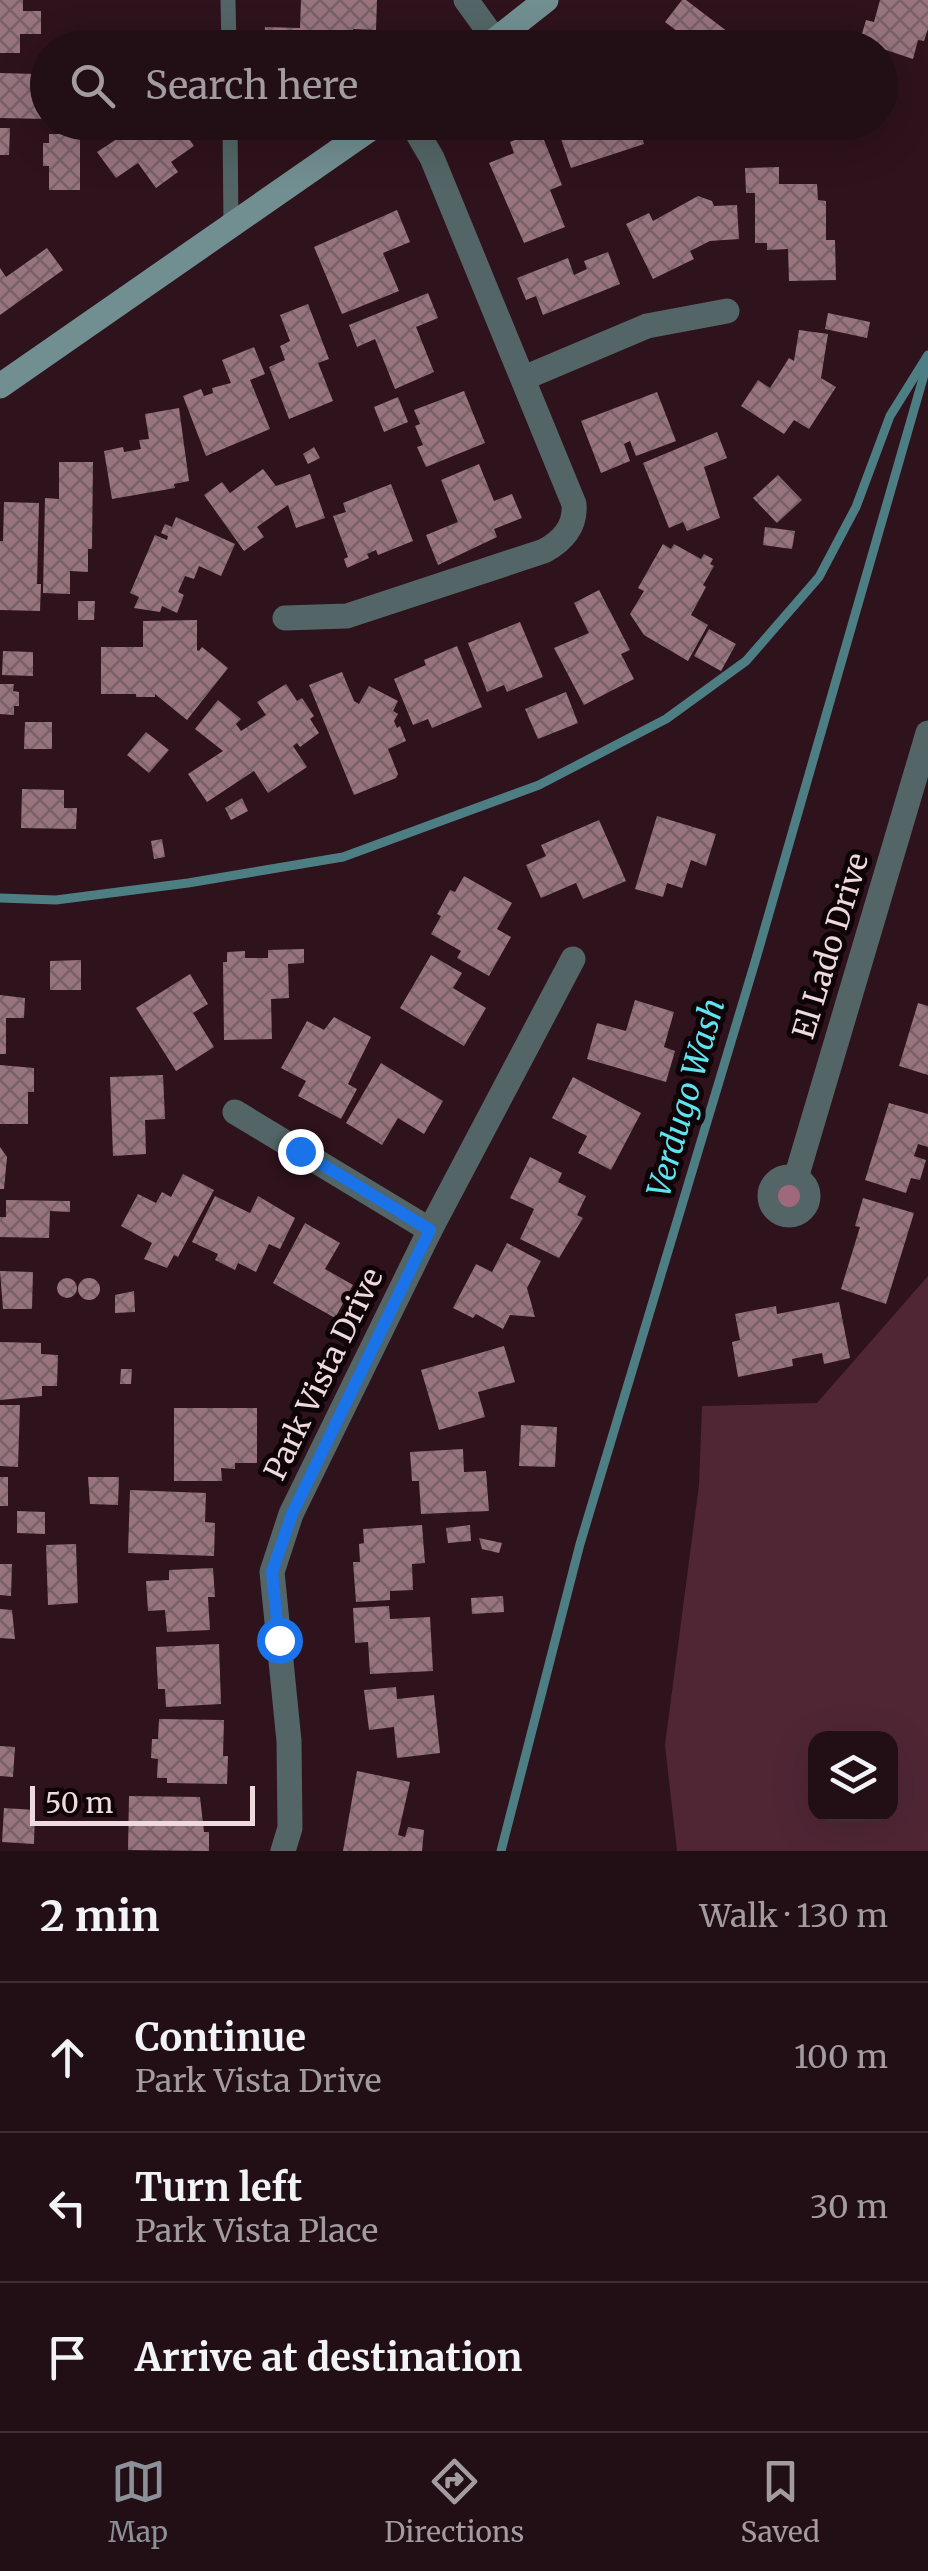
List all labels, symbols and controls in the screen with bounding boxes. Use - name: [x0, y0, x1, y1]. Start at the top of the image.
- search box: [30, 30, 898, 140]
- icon: search: [65, 58, 120, 113]
- text: Search here: [145, 62, 358, 109]
- street label: El Lado Drive: [784, 848, 876, 1043]
- water label: Verdugo Wash: [639, 994, 733, 1202]
- route end: [278, 1129, 324, 1175]
- street label: Park Vista Drive: [255, 1261, 391, 1486]
- route start: [257, 1618, 303, 1664]
- map controls: [808, 1731, 898, 1821]
- button: layers: [808, 1731, 898, 1821]
- scale bar: [30, 1781, 255, 1826]
- text: 50 m: [45, 1785, 113, 1821]
- text: 2 min: [40, 1890, 160, 1942]
- text: Walk · 130 m: [700, 1896, 888, 1936]
- text: Continue: [135, 2014, 306, 2061]
- icon: ahead: [40, 2030, 95, 2085]
- text: 100 m: [794, 2037, 888, 2077]
- text: Park Vista Drive: [135, 2061, 381, 2101]
- text: Turn left: [135, 2164, 302, 2211]
- icon: left: [40, 2180, 95, 2235]
- text: 30 m: [810, 2187, 888, 2227]
- text: Park Vista Place: [135, 2211, 378, 2251]
- icon: arrive: [40, 2330, 95, 2385]
- text: Arrive at destination: [135, 2334, 522, 2381]
- tab: Map: [108, 2454, 168, 2550]
- tab: Directions: [384, 2454, 524, 2550]
- tab: Saved: [740, 2454, 820, 2550]

